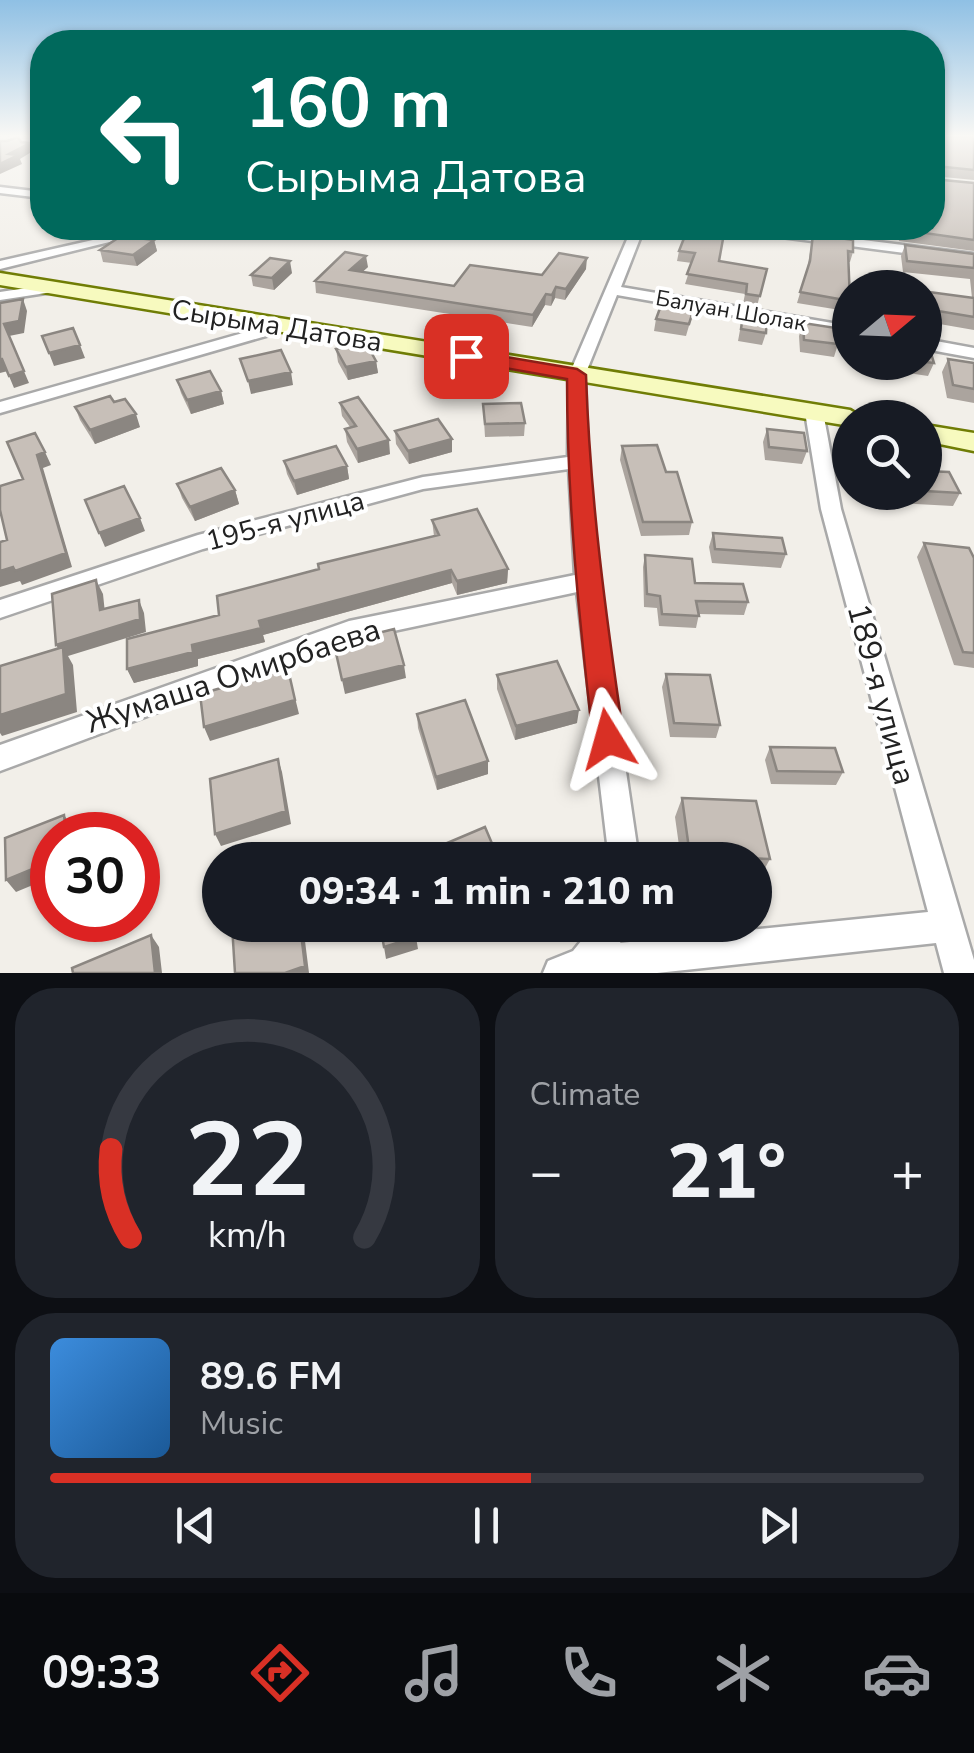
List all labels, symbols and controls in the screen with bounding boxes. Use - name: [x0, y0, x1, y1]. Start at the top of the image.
- text: 160 m: [245, 56, 451, 152]
- icon: left: [80, 70, 210, 200]
- text: Сырыма Датова: [245, 147, 587, 208]
- north arrow: [832, 270, 942, 380]
- map controls: [832, 270, 942, 510]
- street label: Балуан Шолак: [653, 283, 809, 339]
- street label: Сырыма Датова: [169, 291, 385, 361]
- pin: [424, 314, 509, 399]
- icon: arrive: [439, 329, 494, 384]
- button: search: [832, 400, 942, 510]
- street label: 195-я улица: [202, 482, 369, 560]
- street label: 189-я улица: [837, 599, 926, 789]
- street label: Жумаша Омирбаева: [80, 608, 386, 743]
- position arrow: [556, 687, 660, 791]
- speed limit sign: 30: [30, 812, 160, 942]
- text: 09:34 · 1 min · 210 m: [299, 866, 675, 917]
- text: Climate: [530, 1073, 640, 1116]
- text: 22: [185, 1090, 310, 1232]
- text: 21°: [667, 1121, 786, 1223]
- text: −: [530, 1135, 563, 1210]
- text: +: [891, 1135, 924, 1210]
- text: km/h: [208, 1211, 287, 1260]
- text: 89.6 FM: [200, 1351, 342, 1402]
- text: Music: [200, 1402, 283, 1445]
- icon: previous: [168, 1498, 223, 1553]
- icon: pause: [459, 1498, 514, 1553]
- icon: next: [751, 1498, 806, 1553]
- icon: directions: [245, 1638, 315, 1708]
- icon: music: [399, 1638, 469, 1708]
- icon: phone: [554, 1638, 624, 1708]
- icon: climate: [708, 1638, 778, 1708]
- icon: car: [862, 1638, 932, 1708]
- text: 09:33: [42, 1643, 161, 1704]

